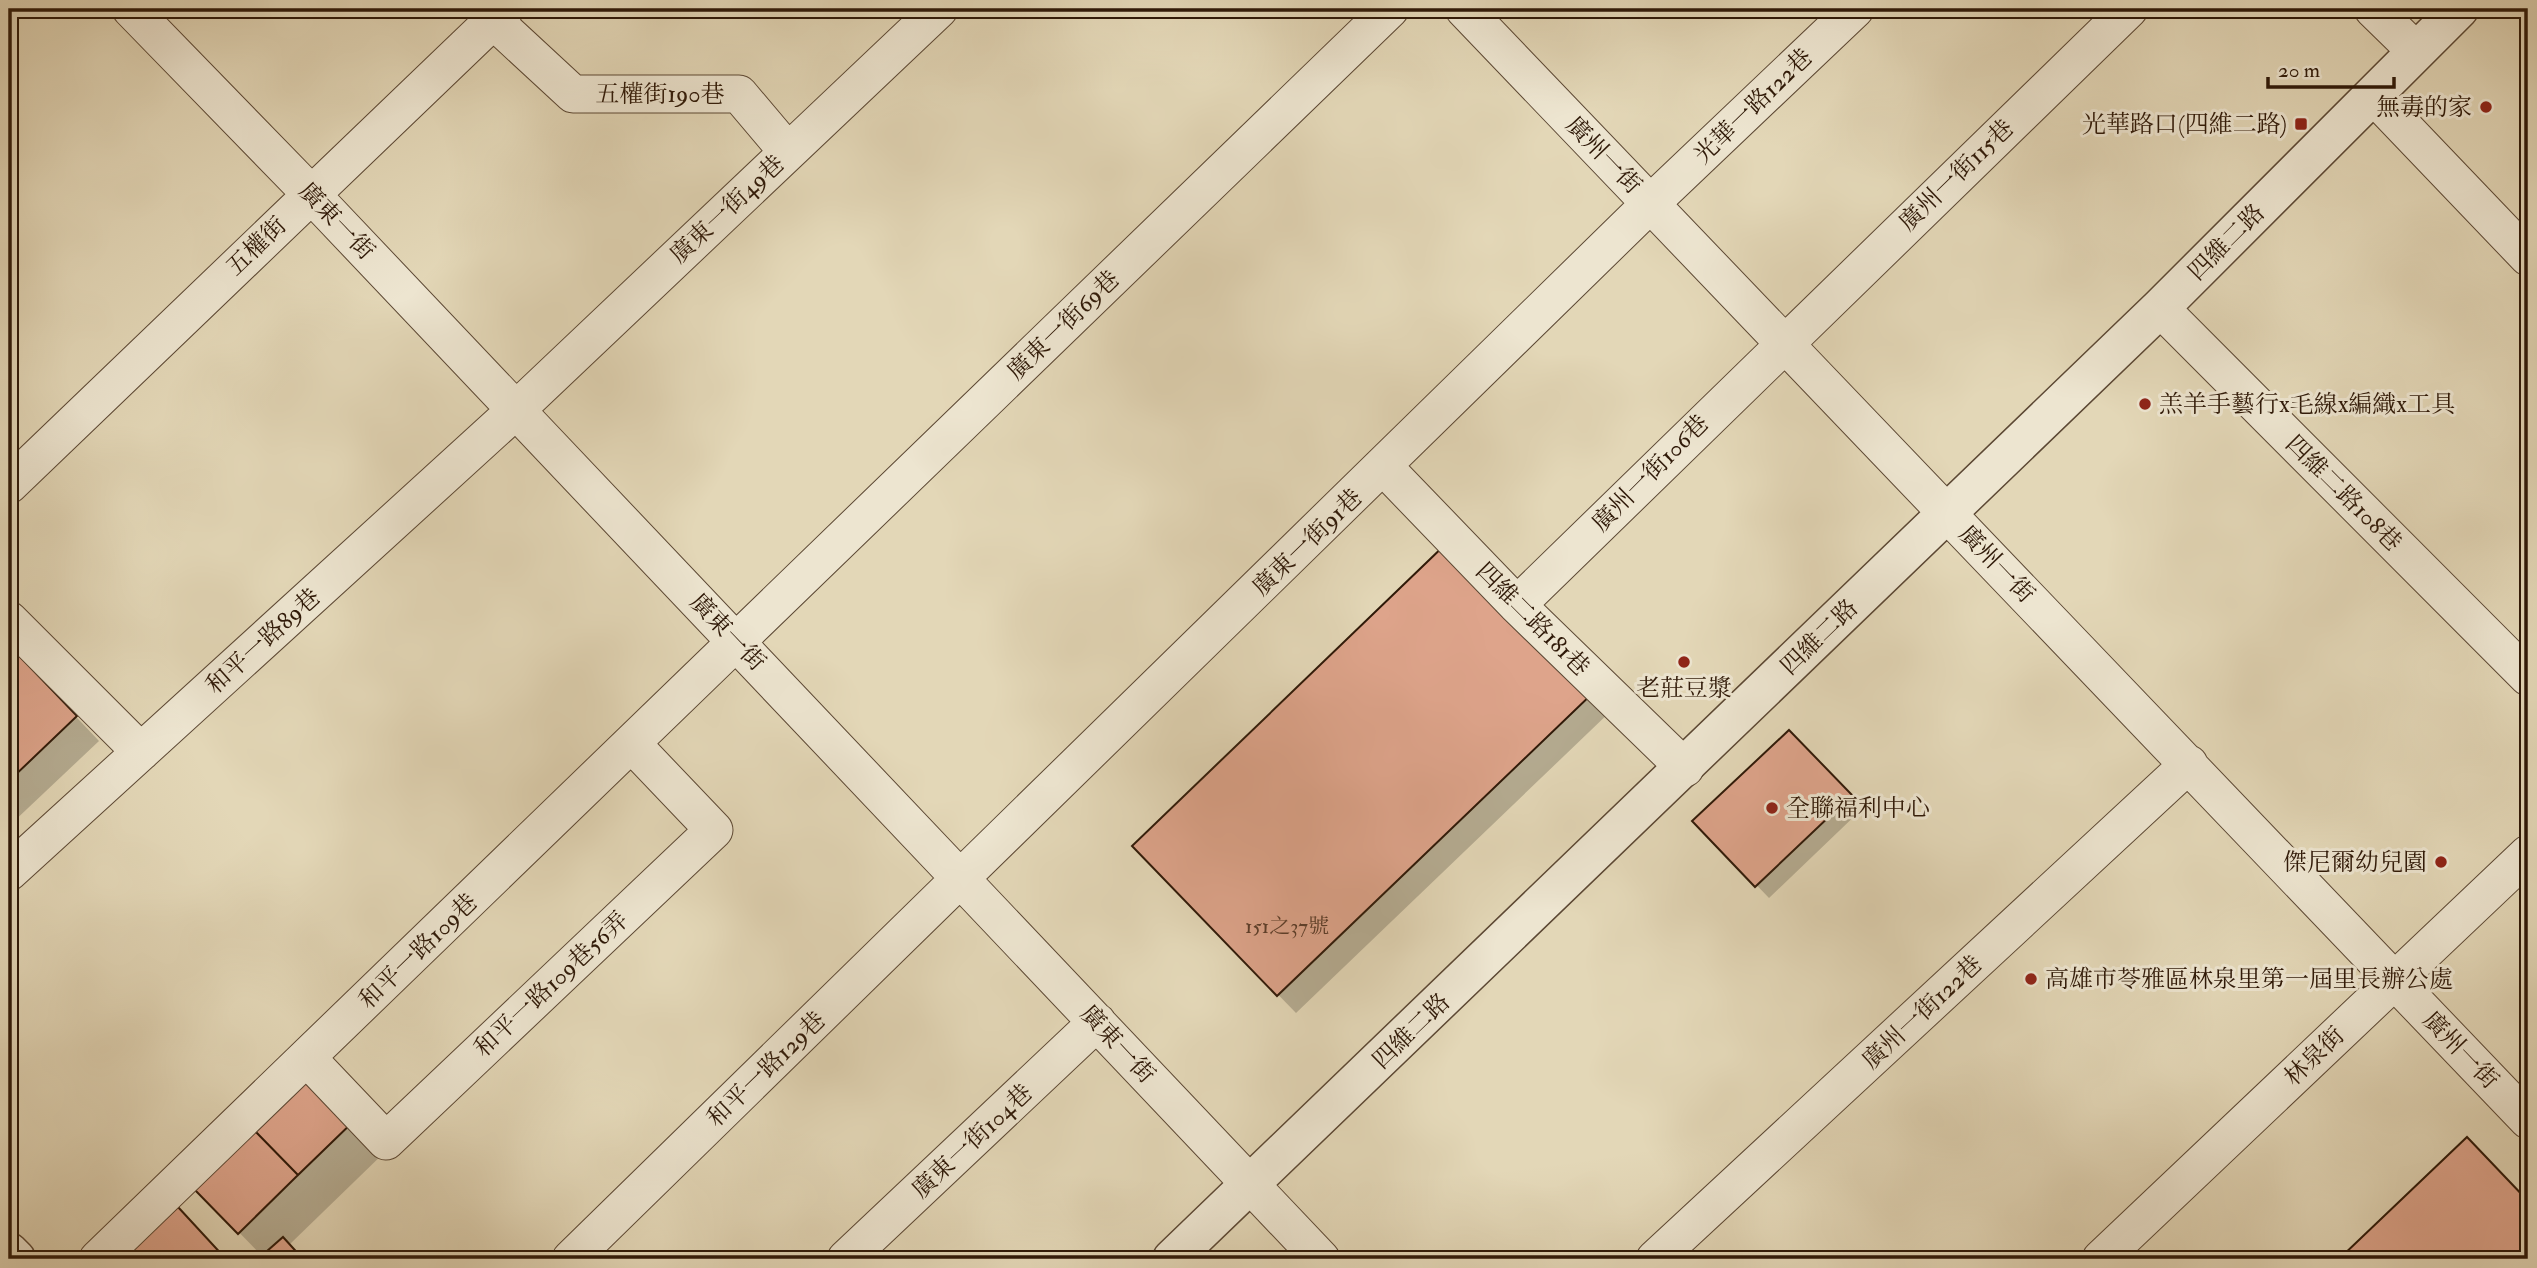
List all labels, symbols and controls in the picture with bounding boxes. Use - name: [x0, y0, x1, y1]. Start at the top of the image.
- street label: 光華一路122巷: [1688, 42, 1819, 171]
- scale bar: [2268, 46, 2394, 90]
- text: 20 m: [2278, 57, 2320, 84]
- street label: 五權街190巷: [595, 79, 725, 110]
- place label: 無毒的家: [2376, 92, 2472, 123]
- marker: 無毒的家: [2478, 99, 2494, 115]
- place label: 光華路口(四維二路): [2082, 109, 2287, 140]
- street label: 廣州一街: [1559, 110, 1648, 201]
- street label: 廣州一街115巷: [1892, 113, 2020, 238]
- marker: 光華路口(四維二路): [2293, 116, 2309, 132]
- street label: 廣東一街49巷: [664, 149, 791, 270]
- street label: 廣東一街: [292, 176, 381, 267]
- street label: 四維二路: [2181, 197, 2271, 287]
- street label: 五權街: [220, 210, 293, 283]
- street label: 廣東一街69巷: [1001, 264, 1126, 387]
- place label: 羔羊手藝行x毛線x編織x工具: [2159, 389, 2455, 420]
- marker: 羔羊手藝行x毛線x編織x工具: [2137, 396, 2153, 412]
- street label: 廣州一街106巷: [1585, 408, 1715, 538]
- street label: 四維二路108巷: [2279, 429, 2408, 558]
- street label: 廣東一街91巷: [1246, 482, 1369, 602]
- street label: 廣州一街: [1952, 519, 2041, 610]
- street label: 四維二路181巷: [1469, 556, 1596, 683]
- street label: 和平一路89巷: [200, 582, 327, 701]
- street label: 廣東一街: [683, 587, 772, 678]
- street label: 四維二路: [1774, 593, 1865, 682]
- marker: 老莊豆漿: [1676, 654, 1692, 670]
- place label: 老莊豆漿: [1636, 673, 1732, 704]
- place label: 全聯福利中心: [1786, 793, 1930, 824]
- marker: 全聯福利中心: [1764, 800, 1780, 816]
- place label: 傑尼爾幼兒園: [2283, 847, 2427, 878]
- marker: 傑尼爾幼兒園: [2433, 854, 2449, 870]
- street label: 和平一路109巷: [353, 887, 484, 1016]
- street label: 和平一路109巷56弄: [468, 905, 635, 1064]
- house number: 151之37號: [1245, 913, 1329, 940]
- street label: 廣州一街122巷: [1856, 949, 1989, 1076]
- place label: 高雄市苓雅區林泉里第一屆里長辦公處: [2045, 964, 2453, 995]
- marker: 高雄市苓雅區林泉里第一屆里長辦公處: [2023, 971, 2039, 987]
- street label: 四維二路: [1366, 987, 1457, 1076]
- street label: 廣東一街: [1074, 999, 1162, 1090]
- street label: 和平一路129巷: [701, 1005, 832, 1134]
- street label: 廣州一街: [2416, 1005, 2505, 1096]
- street label: 林泉街: [2278, 1020, 2351, 1093]
- street label: 廣東一街104巷: [906, 1078, 1039, 1205]

